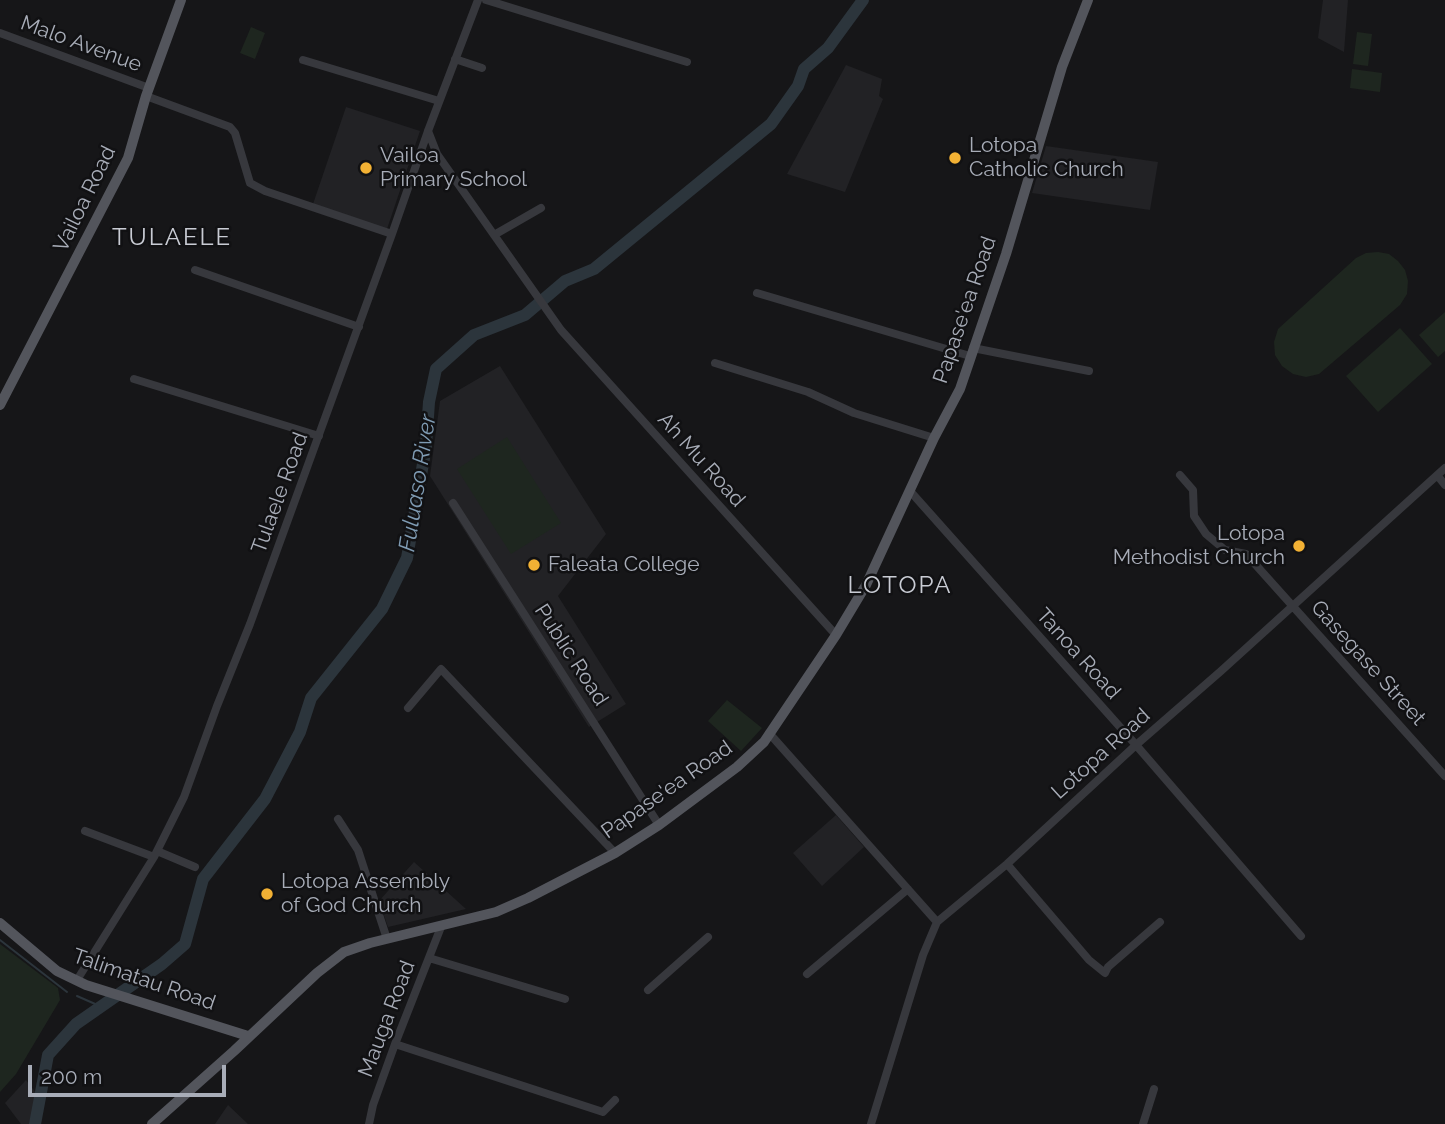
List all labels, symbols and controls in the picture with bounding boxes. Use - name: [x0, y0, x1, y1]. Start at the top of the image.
- street label: Malo Avenue: [17, 10, 145, 78]
- place label: Lotopa Catholic Church: [969, 133, 1124, 183]
- street label: Vailoa Road: [49, 142, 121, 256]
- place label: Vailoa Primary School: [380, 143, 527, 193]
- marker: Lotopa Catholic Church: [947, 150, 963, 166]
- marker: Vailoa Primary School: [358, 160, 374, 176]
- district label: TULAELE: [113, 224, 231, 252]
- street label: Papase'ea Road: [928, 233, 1002, 387]
- street label: Ah Mu Road: [652, 408, 750, 512]
- water label: Fuluaso River: [394, 412, 442, 554]
- street label: Tulaele Road: [246, 429, 314, 557]
- place label: Lotopa Methodist Church: [1113, 521, 1285, 571]
- marker: Lotopa Methodist Church: [1291, 538, 1307, 554]
- place label: Faleata College: [548, 552, 700, 578]
- marker: Faleata College: [526, 557, 542, 573]
- district label: LOTOPA: [848, 572, 952, 600]
- street label: Gasegase Street: [1305, 595, 1431, 731]
- street label: Public Road: [529, 599, 613, 711]
- street label: Tanoa Road: [1031, 603, 1125, 705]
- street label: Lotopa Road: [1047, 703, 1155, 805]
- street label: Papase'ea Road: [597, 736, 737, 844]
- place label: Lotopa Assembly of God Church: [281, 869, 450, 919]
- marker: Lotopa Assembly of God Church: [259, 886, 275, 902]
- street label: Talimatau Road: [69, 944, 219, 1016]
- street label: Mauga Road: [353, 957, 421, 1081]
- scale bar: [32, 1050, 229, 1094]
- text: 200 m: [41, 1064, 102, 1089]

